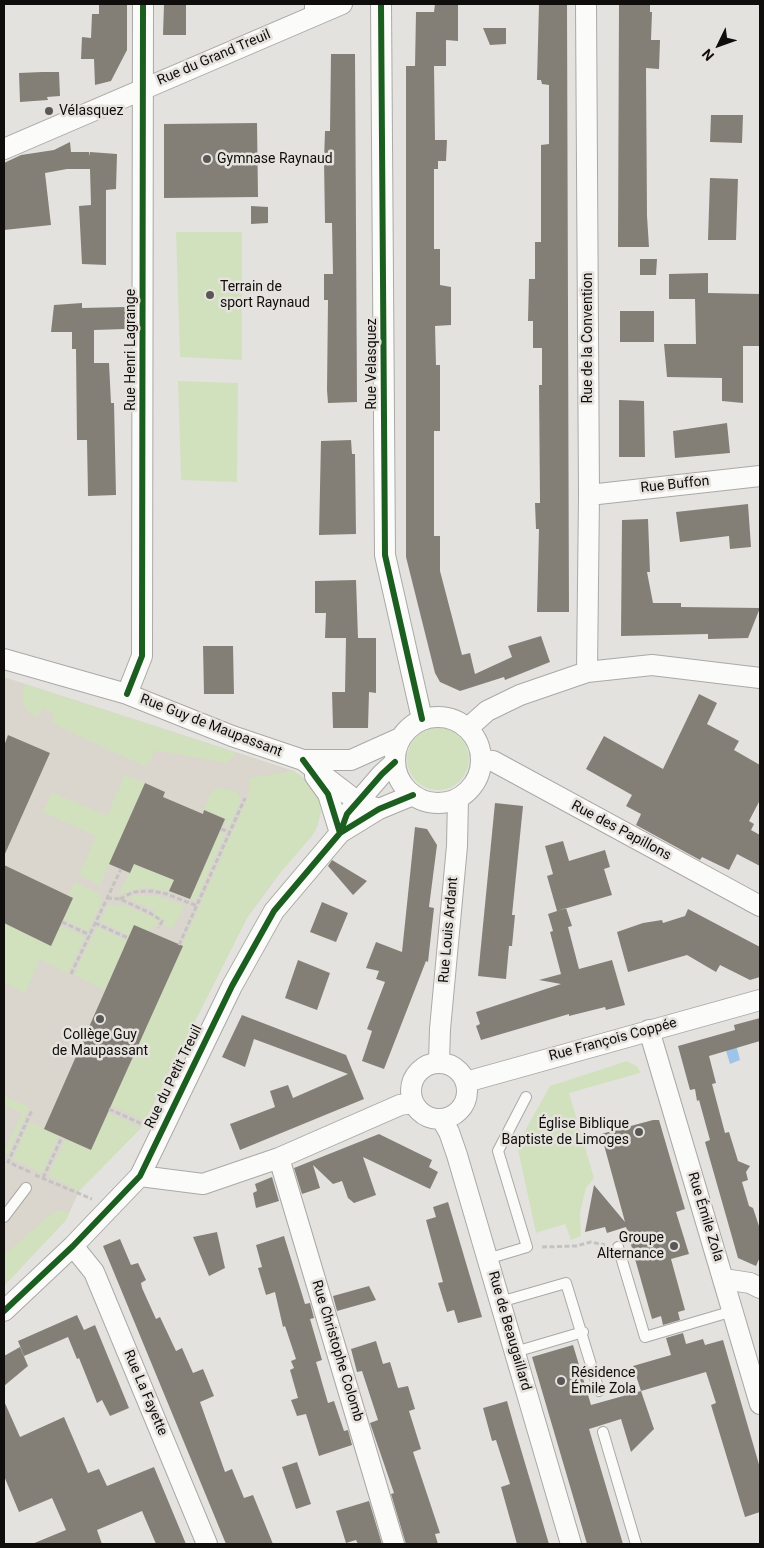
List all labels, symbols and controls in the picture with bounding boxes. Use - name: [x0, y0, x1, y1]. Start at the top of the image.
- north arrow: [694, 20, 744, 70]
- street label: Rue du Grand Treuil: [155, 27, 273, 89]
- text: N: [699, 46, 717, 64]
- place label: Vélasquez: [59, 103, 123, 119]
- marker: Vélasquez: [43, 105, 55, 117]
- place label: Gymnase Raynaud: [217, 151, 333, 167]
- marker: Gymnase Raynaud: [201, 153, 213, 165]
- street label: Rue de la Convention: [580, 273, 596, 403]
- place label: Terrain de sport Raynaud: [220, 279, 310, 312]
- street label: Rue Henri Lagrange: [123, 289, 139, 411]
- marker: Terrain de sport Raynaud: [204, 289, 216, 301]
- street label: Rue Velasquez: [364, 318, 380, 410]
- street label: Rue Buffon: [640, 473, 710, 497]
- street label: Rue Guy de Maupassant: [138, 691, 284, 761]
- street label: Rue des Papillons: [568, 798, 674, 864]
- street label: Rue Louis Ardant: [436, 876, 462, 984]
- marker: Collège Guy de Maupassant: [94, 1013, 106, 1025]
- street label: Rue François Coppée: [547, 1015, 679, 1065]
- street label: Rue du Petit Treuil: [142, 1023, 206, 1131]
- place label: Collège Guy de Maupassant: [52, 1027, 148, 1060]
- place label: Église Biblique Baptiste de Limoges: [502, 1116, 629, 1148]
- marker: Église Biblique Baptiste de Limoges: [633, 1126, 645, 1138]
- street label: Rue Émile Zola: [683, 1170, 727, 1264]
- place label: Groupe Alternance: [597, 1230, 664, 1262]
- marker: Groupe Alternance: [668, 1240, 680, 1252]
- street label: Rue de Beaugaillard: [484, 1269, 534, 1393]
- street label: Rue Christophe Colomb: [307, 1278, 367, 1424]
- street label: Rue La Fayette: [119, 1348, 171, 1438]
- place label: Résidence Émile Zola: [571, 1365, 636, 1398]
- marker: Résidence Émile Zola: [555, 1375, 567, 1387]

